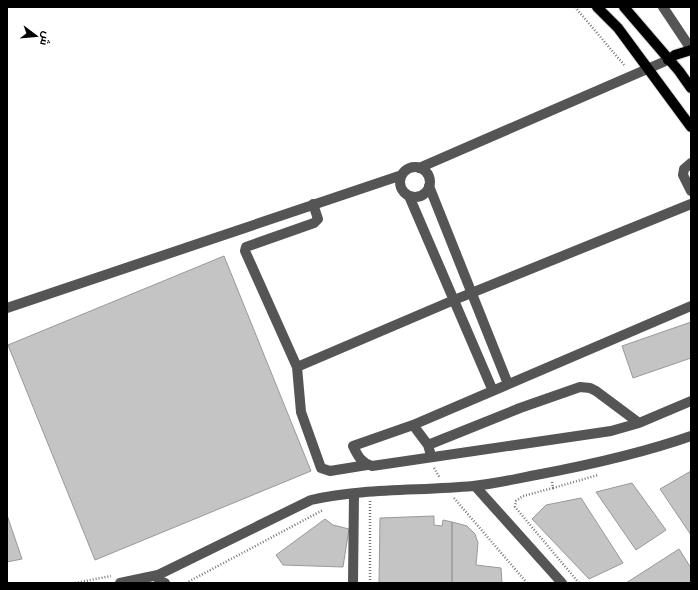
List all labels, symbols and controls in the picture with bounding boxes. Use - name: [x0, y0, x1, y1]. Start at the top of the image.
- north arrow: [16, 16, 56, 56]
- text: ش: [37, 30, 53, 47]

